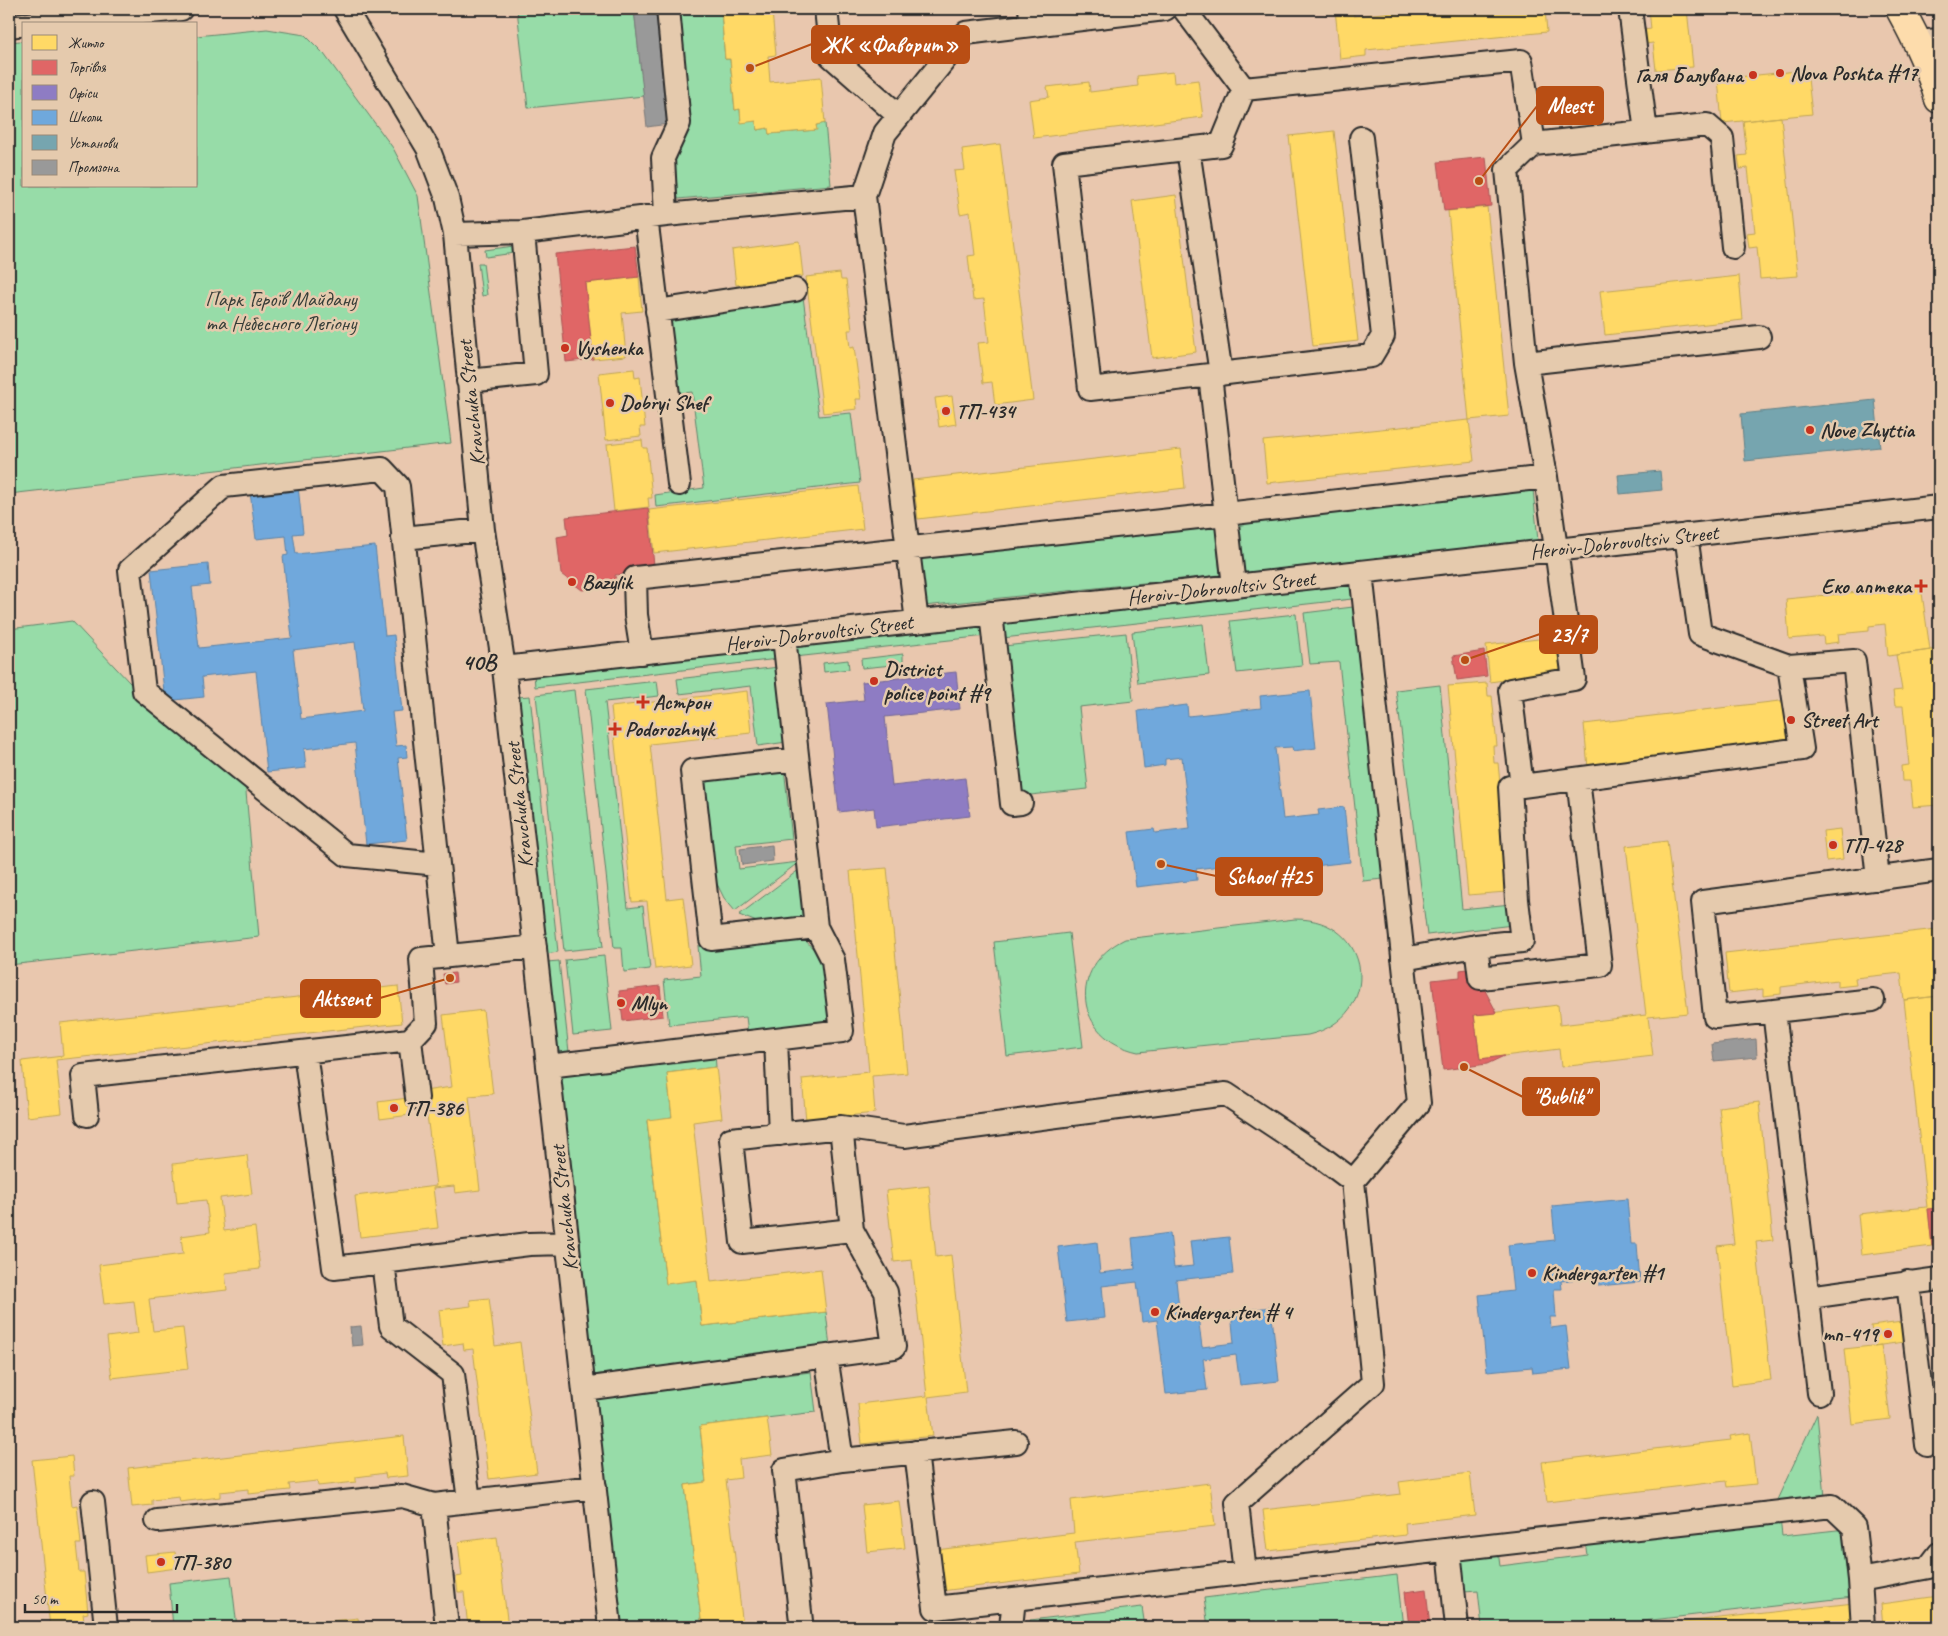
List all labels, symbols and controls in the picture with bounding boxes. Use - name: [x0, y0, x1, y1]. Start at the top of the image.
- legend: [22, 22, 198, 188]
- callout: ЖК «Фаворит»: [812, 26, 969, 63]
- text: ЖК «Фаворит»: [821, 31, 959, 59]
- text: Житло: [68, 34, 105, 53]
- text: Торгівля: [68, 58, 106, 77]
- place label: Nova Poshta #17: [1790, 60, 1920, 86]
- place label: Галя Балувана: [1636, 62, 1745, 88]
- marker: Nova Poshta #17: [1774, 67, 1786, 79]
- marker: Галя Балувана: [1747, 69, 1759, 81]
- text: Офіси: [68, 84, 99, 103]
- callout: Meest: [1537, 87, 1603, 124]
- text: Meest: [1547, 92, 1596, 120]
- text: Школи: [68, 108, 103, 127]
- text: Установи: [68, 134, 119, 153]
- text: Промзона: [68, 158, 120, 177]
- park label: Парк Героїв Майдану та Небесного Легіону: [205, 286, 359, 336]
- place label: Vyshenka: [575, 335, 644, 361]
- street label: Kravchuka Street: [451, 337, 491, 467]
- marker: Vyshenka: [559, 342, 571, 354]
- place label: Dobryi Shef: [620, 390, 712, 416]
- marker: Dobryi Shef: [604, 397, 616, 409]
- place label: ТП-434: [956, 398, 1017, 424]
- marker: ТП-434: [940, 405, 952, 417]
- place label: Nove Zhyttia: [1820, 417, 1916, 443]
- marker: Nove Zhyttia: [1804, 424, 1816, 436]
- street label: Heroiv-Dobrovoltsiv Street: [1529, 519, 1721, 565]
- street label: Heroiv-Dobrovoltsiv Street: [1126, 565, 1318, 611]
- place label: Bazylik: [582, 569, 634, 596]
- place label: Еко аптека: [1821, 573, 1913, 599]
- marker: Bazylik: [566, 576, 578, 588]
- marker: Еко аптека: [1915, 580, 1927, 592]
- street label: Heroiv-Dobrovoltsiv Street: [724, 608, 916, 657]
- callout: 23/7: [1540, 616, 1597, 653]
- text: 23/7: [1551, 621, 1590, 649]
- district label: 40B: [462, 647, 499, 677]
- place label: District police point #9: [884, 656, 993, 706]
- marker: District police point #9: [868, 675, 880, 687]
- place label: Астрон: [653, 689, 712, 715]
- marker: Астрон: [637, 696, 649, 708]
- place label: Street Art: [1801, 707, 1880, 733]
- marker: Street Art: [1785, 714, 1797, 726]
- place label: Podorozhnyk: [625, 716, 716, 742]
- marker: Podorozhnyk: [609, 723, 621, 735]
- street label: Kravchuka Street: [499, 739, 539, 869]
- place label: ТП-428: [1843, 832, 1904, 858]
- marker: ТП-428: [1827, 839, 1839, 851]
- callout: School #25: [1216, 858, 1322, 895]
- text: School #25: [1226, 863, 1314, 891]
- callout: Aktsent: [301, 980, 380, 1017]
- text: Aktsent: [311, 985, 373, 1013]
- place label: Mlyn: [631, 990, 668, 1017]
- marker: Mlyn: [615, 997, 627, 1009]
- callout: "Bublik": [1523, 1078, 1599, 1115]
- text: "Bublik": [1533, 1083, 1594, 1111]
- place label: ТП-386: [404, 1095, 465, 1121]
- marker: ТП-386: [388, 1102, 400, 1114]
- street label: Kravchuka Street: [544, 1142, 584, 1272]
- place label: Kindergarten #1: [1542, 1260, 1666, 1286]
- marker: Kindergarten #1: [1526, 1267, 1538, 1279]
- place label: Kindergarten # 4: [1165, 1299, 1294, 1325]
- marker: Kindergarten # 4: [1149, 1306, 1161, 1318]
- place label: тп-419: [1822, 1321, 1881, 1347]
- marker: тп-419: [1882, 1328, 1894, 1340]
- place label: ТП-380: [171, 1549, 232, 1575]
- marker: ТП-380: [155, 1556, 167, 1568]
- scale bar: [25, 1581, 178, 1613]
- text: 50 m: [32, 1590, 59, 1609]

